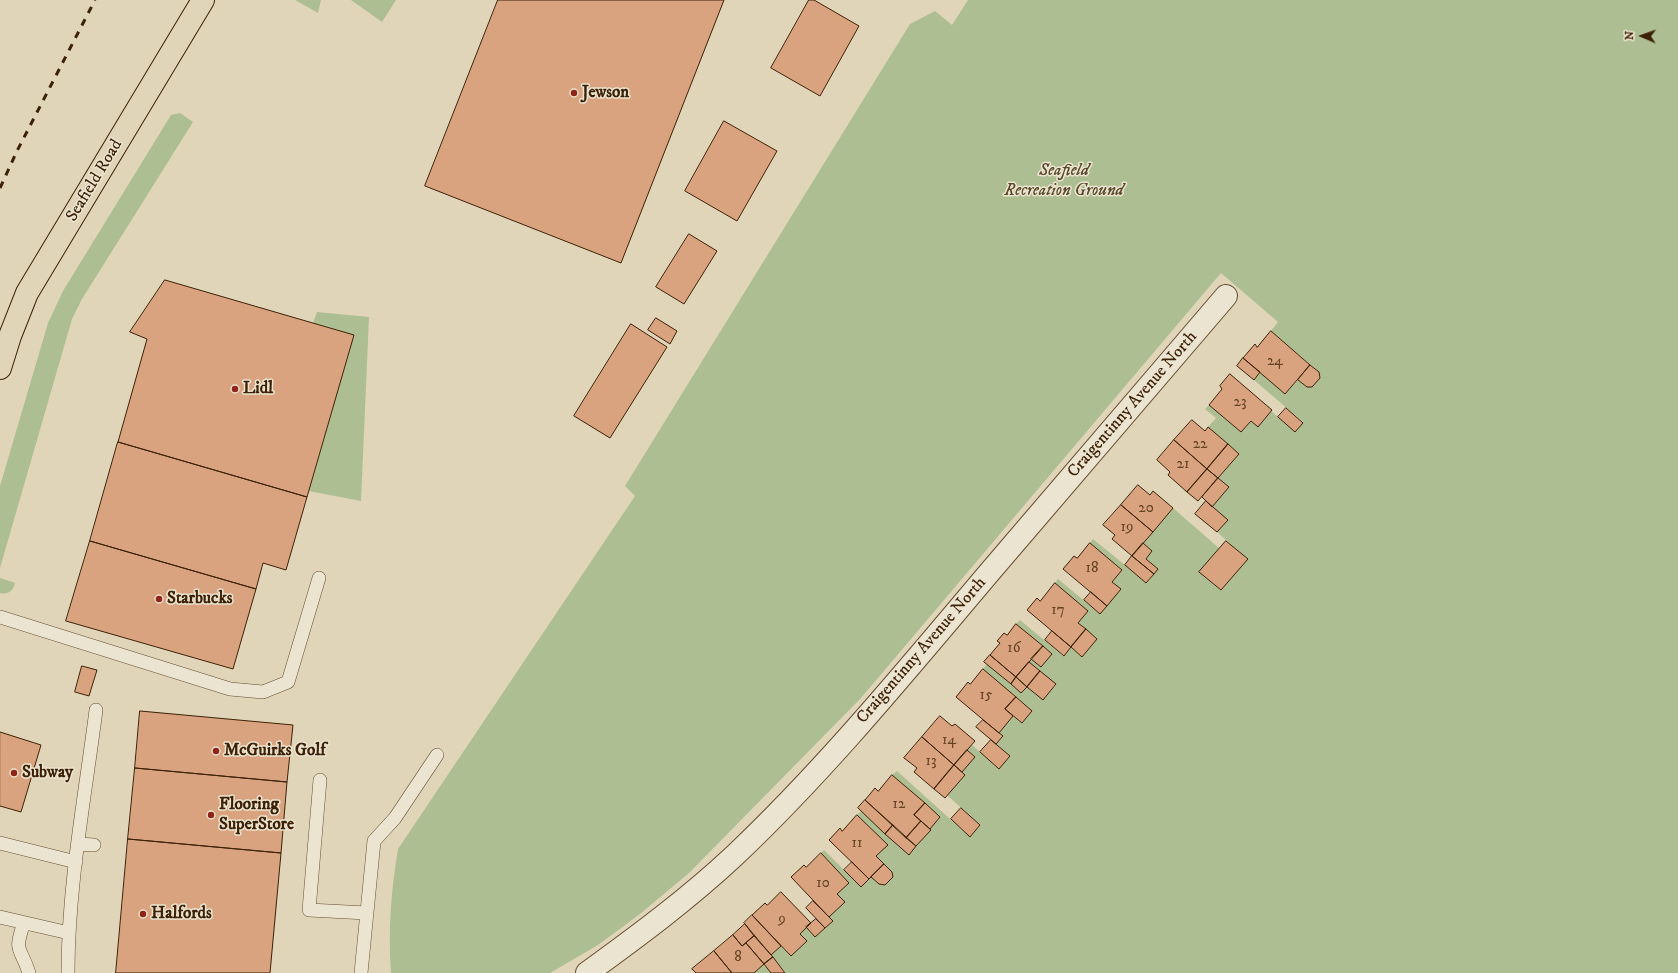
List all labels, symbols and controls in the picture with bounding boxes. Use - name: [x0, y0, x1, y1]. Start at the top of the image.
- north arrow: [1622, 16, 1662, 56]
- text: N: [1623, 31, 1637, 40]
- place label: Jewson: [582, 83, 629, 103]
- marker: Jewson: [569, 88, 579, 98]
- street label: Seafield Road: [63, 136, 127, 226]
- park label: Seafield Recreation Ground: [1004, 161, 1124, 201]
- street label: Craigentinny Avenue North: [1064, 328, 1202, 482]
- house number: 24: [1267, 353, 1283, 371]
- place label: Lidl: [243, 379, 273, 399]
- marker: Lidl: [230, 384, 240, 394]
- house number: 23: [1234, 394, 1246, 412]
- house number: 22: [1193, 436, 1207, 454]
- house number: 21: [1177, 456, 1189, 474]
- house number: 20: [1138, 500, 1154, 518]
- house number: 19: [1121, 519, 1133, 537]
- house number: 18: [1085, 560, 1099, 578]
- street label: Craigentinny Avenue North: [853, 574, 991, 728]
- place label: Starbucks: [167, 589, 233, 609]
- marker: Starbucks: [154, 594, 164, 604]
- house number: 17: [1051, 602, 1065, 620]
- house number: 16: [1007, 640, 1021, 658]
- house number: 15: [980, 687, 992, 705]
- house number: 14: [942, 732, 956, 750]
- place label: McGuirks Golf: [224, 741, 326, 761]
- marker: McGuirks Golf: [211, 746, 221, 756]
- house number: 13: [925, 753, 937, 771]
- place label: Subway: [22, 763, 73, 783]
- marker: Subway: [9, 768, 19, 778]
- place label: Flooring SuperStore: [219, 795, 294, 835]
- house number: 12: [893, 796, 905, 814]
- marker: Flooring SuperStore: [206, 810, 216, 820]
- house number: 11: [851, 835, 863, 853]
- house number: 10: [816, 875, 830, 893]
- place label: Halfords: [151, 904, 212, 924]
- marker: Halfords: [138, 909, 148, 919]
- house number: 9: [778, 911, 786, 929]
- house number: 8: [734, 949, 742, 967]

